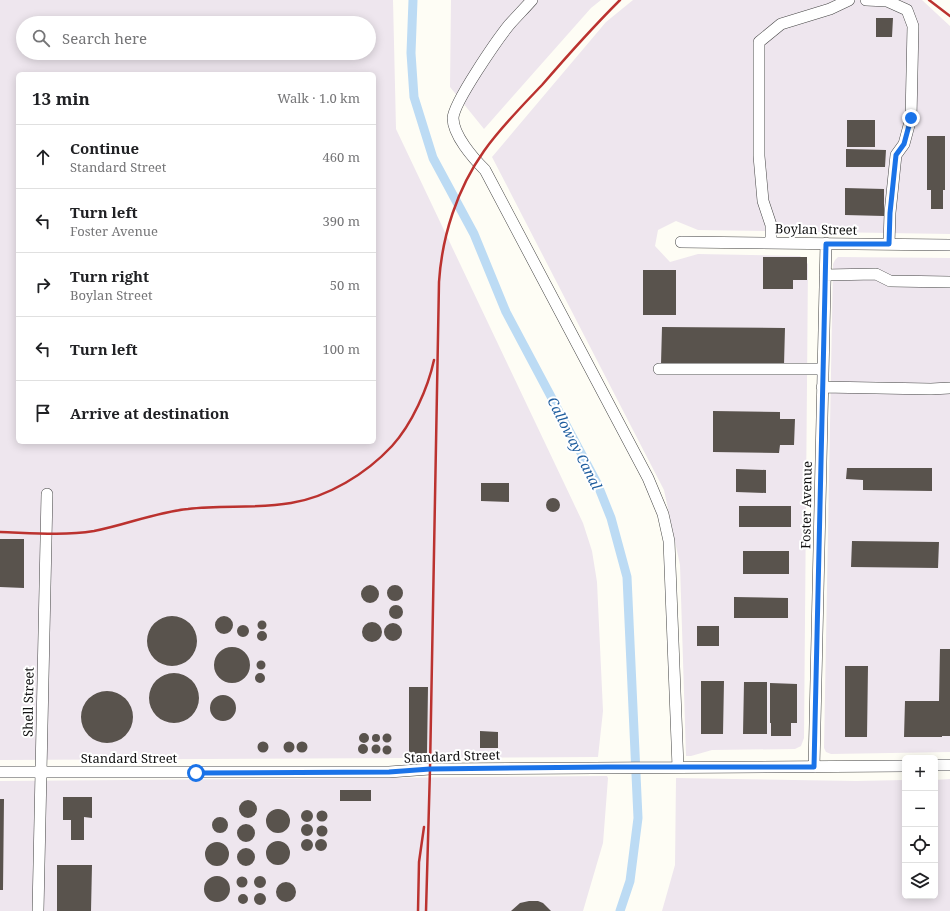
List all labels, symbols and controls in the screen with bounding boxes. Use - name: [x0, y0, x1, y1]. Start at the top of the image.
- search box: [16, 16, 376, 60]
- icon: search: [30, 27, 52, 49]
- text: Search here: [62, 28, 147, 48]
- text: 13 min: [32, 87, 90, 110]
- text: Walk · 1.0 km: [277, 89, 360, 107]
- route end: [902, 109, 920, 127]
- text: Continue: [70, 138, 139, 158]
- icon: ahead: [32, 146, 54, 168]
- text: 460 m: [323, 148, 360, 166]
- text: Standard Street: [70, 158, 166, 176]
- text: Turn left: [70, 202, 138, 222]
- icon: left: [32, 210, 54, 232]
- text: 390 m: [323, 212, 360, 230]
- street label: Boylan Street: [775, 219, 858, 239]
- text: Foster Avenue: [70, 222, 158, 240]
- text: Turn right: [70, 266, 149, 286]
- icon: right: [32, 274, 54, 296]
- text: 50 m: [330, 276, 360, 294]
- text: Boylan Street: [70, 286, 152, 304]
- icon: left: [32, 338, 54, 360]
- text: Turn left: [70, 339, 138, 359]
- text: 100 m: [323, 340, 360, 358]
- water label: Calloway Canal: [544, 394, 607, 493]
- icon: arrive: [32, 402, 54, 424]
- text: Arrive at destination: [70, 403, 229, 423]
- street label: Foster Avenue: [796, 461, 816, 549]
- street label: Shell Street: [18, 666, 38, 737]
- street label: Standard Street: [404, 745, 501, 767]
- street label: Standard Street: [81, 749, 178, 767]
- map controls: [902, 755, 938, 899]
- button: +: [902, 755, 938, 791]
- route start: [187, 764, 205, 782]
- button: −: [902, 791, 938, 827]
- button: locate: [902, 827, 938, 863]
- button: layers: [902, 863, 938, 899]

